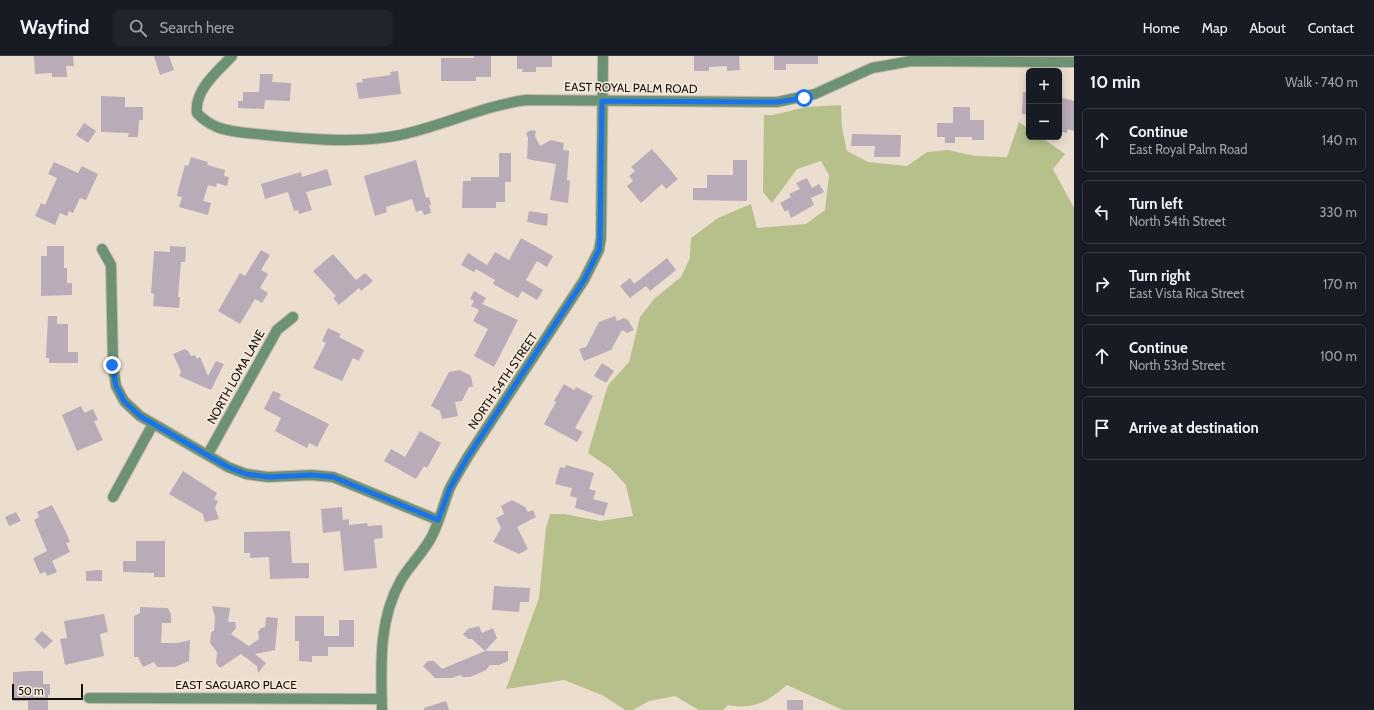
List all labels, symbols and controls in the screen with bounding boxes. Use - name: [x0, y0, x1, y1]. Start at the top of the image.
- search box: [113, 10, 393, 46]
- text: Wayfind: [20, 16, 89, 39]
- icon: search: [127, 17, 149, 39]
- text: Search here: [159, 19, 234, 37]
- text: Home: [1143, 19, 1180, 37]
- text: Map: [1202, 19, 1227, 37]
- text: About: [1249, 19, 1286, 37]
- text: Contact: [1308, 19, 1354, 37]
- map controls: [1026, 68, 1062, 140]
- button: +: [1026, 68, 1062, 104]
- text: 10 min: [1090, 72, 1140, 92]
- text: Walk · 740 m: [1285, 74, 1358, 90]
- street label: EAST ROYAL PALM ROAD: [564, 79, 698, 96]
- route start: [795, 89, 813, 107]
- button: −: [1026, 104, 1062, 140]
- text: Continue: [1129, 123, 1188, 141]
- icon: ahead: [1091, 129, 1113, 151]
- text: 140 m: [1322, 132, 1357, 148]
- text: East Royal Palm Road: [1129, 141, 1248, 157]
- text: Turn left: [1129, 195, 1183, 213]
- icon: left: [1091, 201, 1113, 223]
- text: 330 m: [1320, 204, 1357, 220]
- text: North 54th Street: [1129, 213, 1226, 229]
- text: Turn right: [1129, 267, 1190, 285]
- icon: right: [1091, 273, 1113, 295]
- text: 170 m: [1323, 276, 1357, 292]
- text: East Vista Rica Street: [1129, 285, 1244, 301]
- street label: NORTH LOMA LANE: [203, 327, 268, 427]
- street label: NORTH 54TH STREET: [465, 329, 541, 432]
- text: Continue: [1129, 339, 1188, 357]
- icon: ahead: [1091, 345, 1113, 367]
- text: 100 m: [1320, 348, 1357, 364]
- route end: [103, 356, 121, 374]
- text: North 53rd Street: [1129, 357, 1225, 373]
- icon: arrive: [1091, 417, 1113, 439]
- text: Arrive at destination: [1129, 419, 1259, 437]
- street label: EAST SAGUARO PLACE: [175, 677, 297, 692]
- scale bar: [12, 682, 83, 701]
- text: 50 m: [18, 684, 44, 698]

